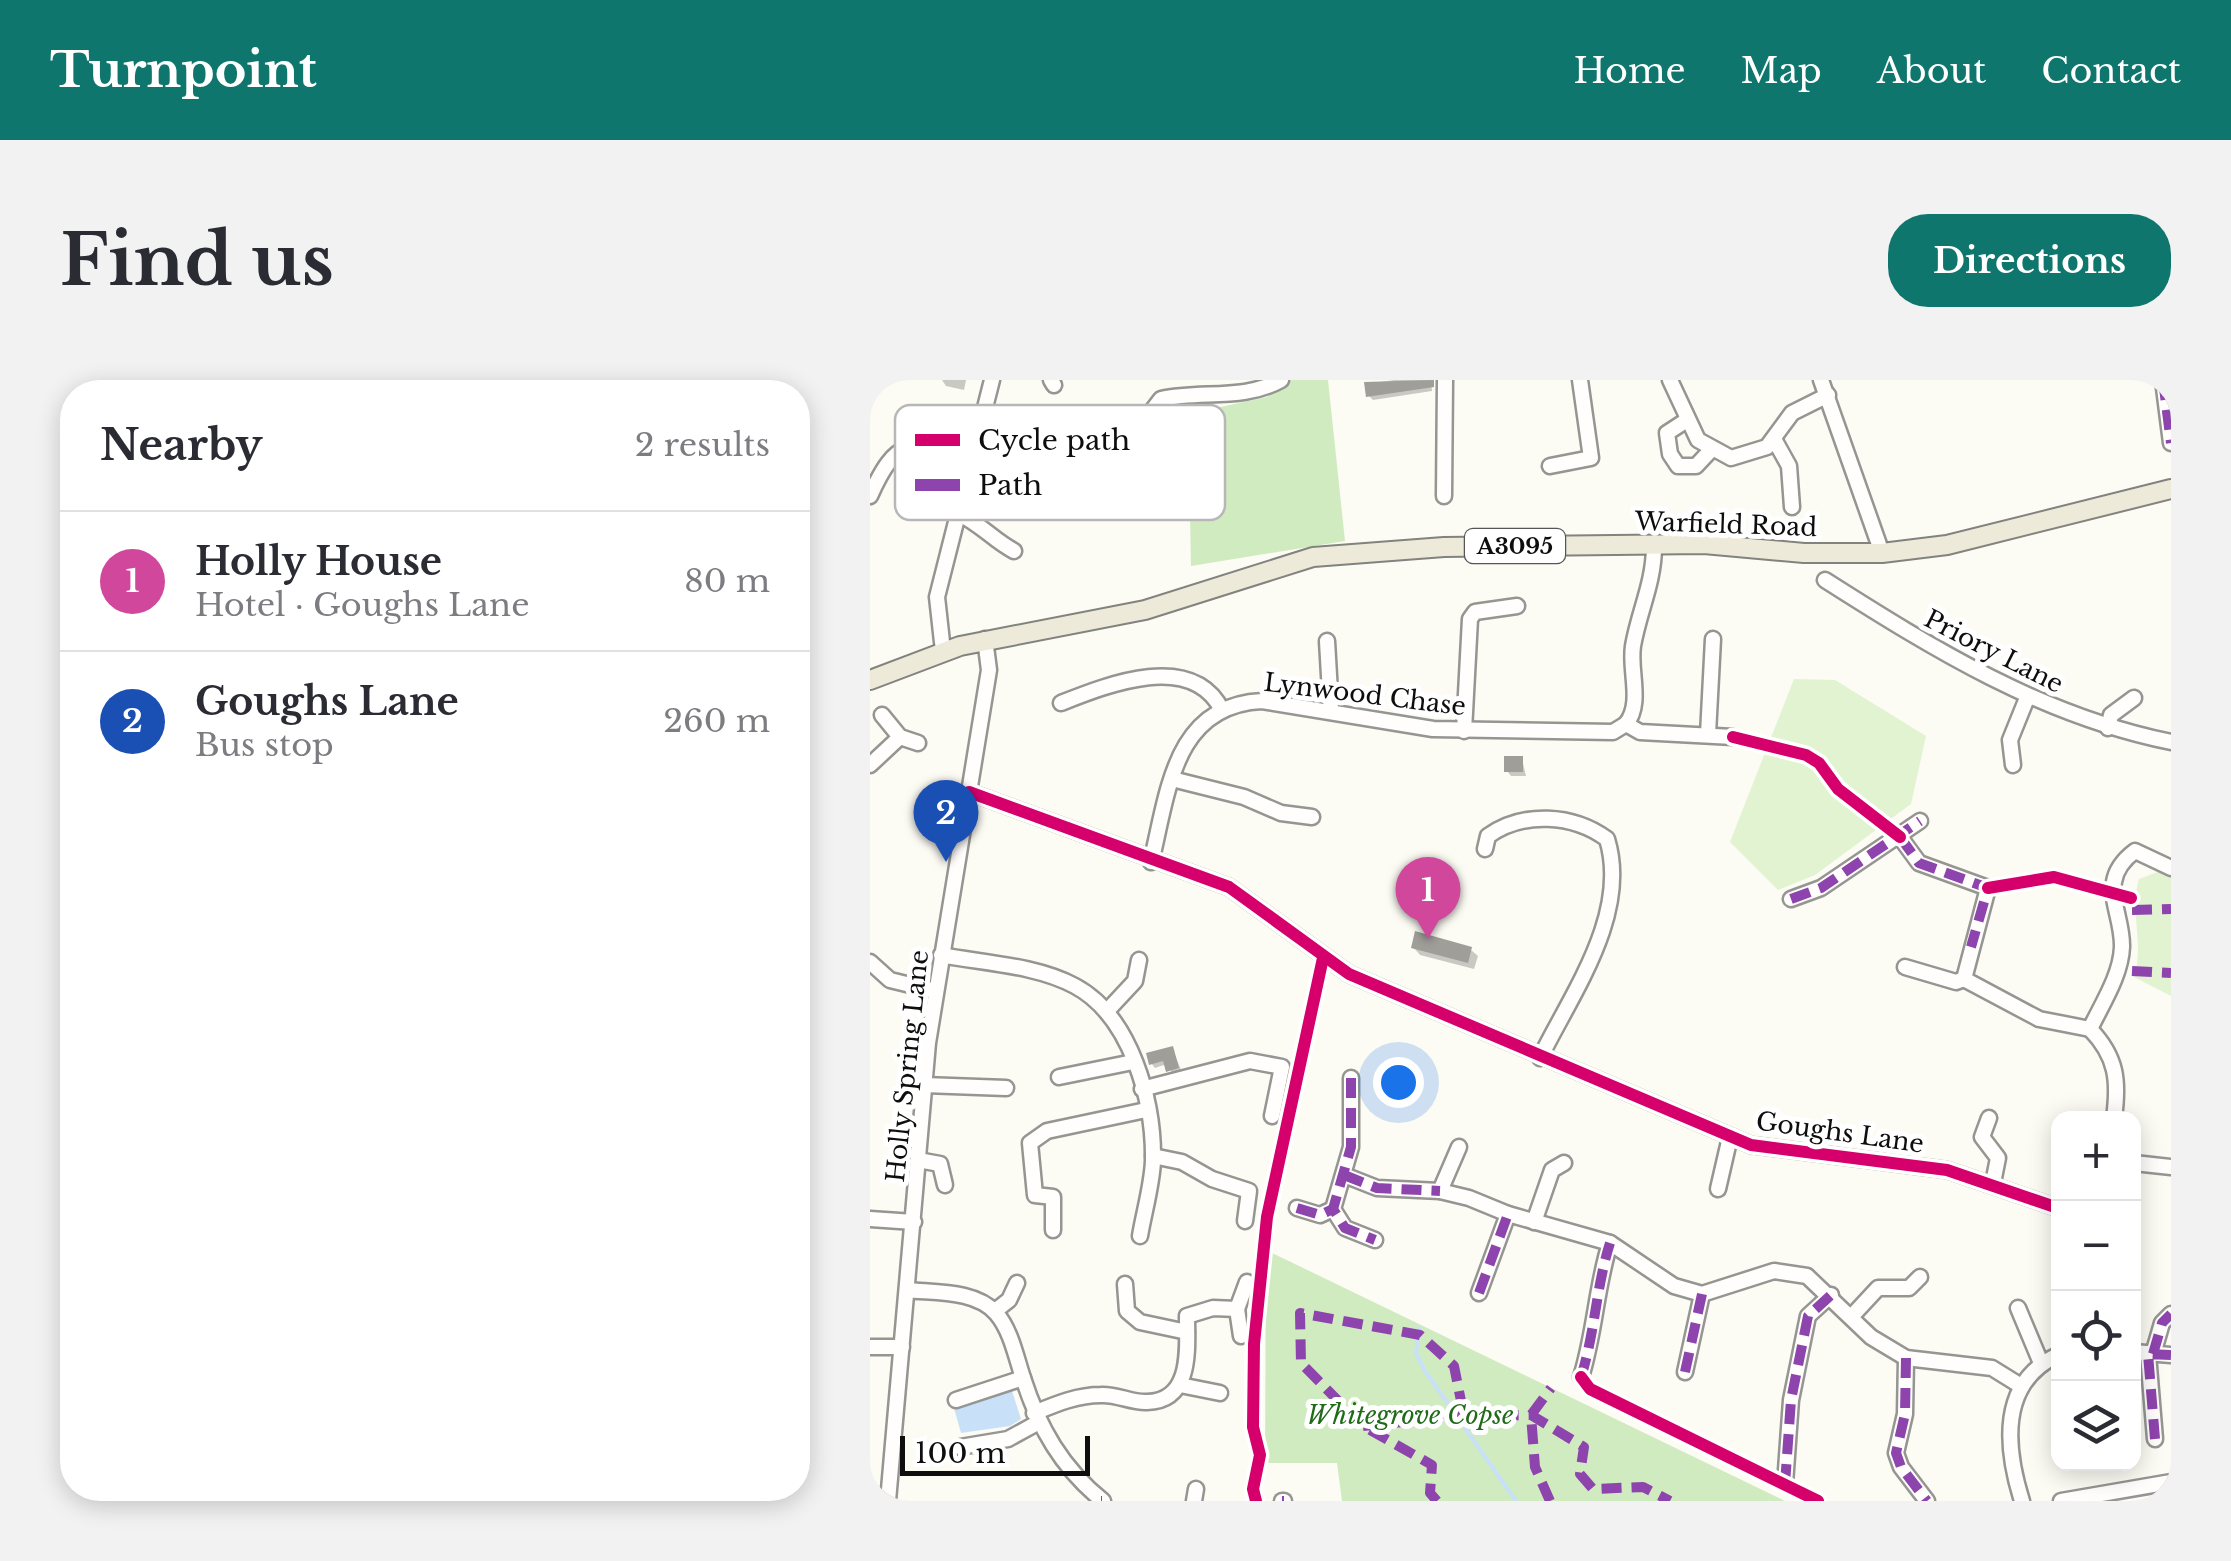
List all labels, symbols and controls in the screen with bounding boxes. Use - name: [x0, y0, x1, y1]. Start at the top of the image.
- text: Turnpoint: [50, 40, 317, 100]
- text: Home: [1574, 49, 1686, 92]
- text: Map: [1741, 49, 1822, 92]
- text: About: [1877, 49, 1986, 92]
- text: Contact: [2041, 49, 2181, 92]
- button: Directions: [1888, 214, 2171, 307]
- text: Find us: [60, 217, 334, 304]
- legend: [895, 405, 1225, 520]
- text: Nearby: [100, 419, 263, 471]
- text: Cycle path: [978, 423, 1130, 458]
- text: 2 results: [635, 425, 770, 465]
- text: Path: [978, 468, 1042, 503]
- street label: Warfield Road: [1633, 506, 1818, 543]
- road number: A3095: [1465, 529, 1565, 563]
- text: Holly House: [195, 538, 442, 585]
- text: 1: [126, 561, 139, 601]
- text: 80 m: [684, 561, 770, 601]
- text: Hotel · Goughs Lane: [195, 585, 529, 625]
- street label: Priory Lane: [1919, 603, 2068, 700]
- street label: Lynwood Chase: [1262, 667, 1468, 722]
- text: Goughs Lane: [195, 678, 459, 725]
- text: 2: [122, 701, 143, 741]
- text: 260 m: [663, 701, 770, 741]
- text: Bus stop: [195, 725, 334, 765]
- pin: 2: [914, 780, 978, 862]
- pin: 1: [1396, 856, 1460, 939]
- street label: Holly Spring Lane: [880, 948, 935, 1184]
- your location: [1373, 1057, 1424, 1108]
- street label: Goughs Lane: [1754, 1105, 1926, 1160]
- map controls: [2051, 1111, 2141, 1471]
- button: +: [2051, 1111, 2141, 1201]
- button: −: [2051, 1201, 2141, 1291]
- button: locate: [2051, 1291, 2141, 1381]
- button: layers: [2051, 1381, 2141, 1471]
- park label: Whitegrove Copse: [1307, 1400, 1514, 1431]
- scale bar: [900, 1431, 1090, 1476]
- text: 100 m: [915, 1436, 1006, 1471]

